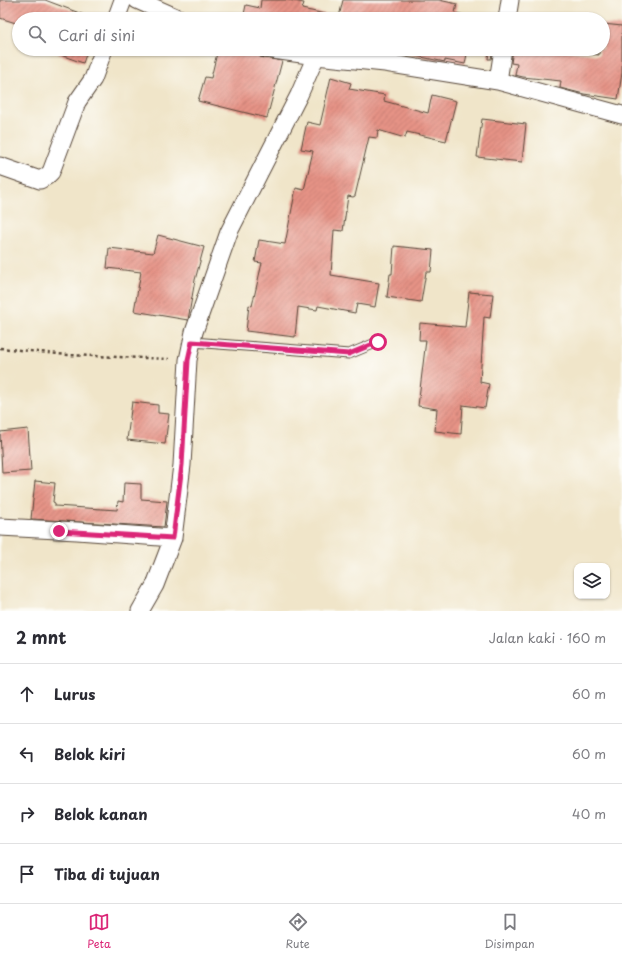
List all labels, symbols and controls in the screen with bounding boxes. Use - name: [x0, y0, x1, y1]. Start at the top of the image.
- search box: [12, 12, 610, 56]
- icon: search: [26, 23, 48, 45]
- text: Cari di sini: [58, 23, 135, 46]
- route start: [369, 333, 387, 351]
- route end: [50, 522, 68, 540]
- map controls: [574, 563, 610, 599]
- button: layers: [574, 563, 610, 599]
- text: 2 mnt: [16, 624, 67, 650]
- text: Jalan kaki · 160 m: [489, 628, 606, 647]
- text: Lurus: [54, 682, 95, 705]
- icon: ahead: [16, 683, 38, 705]
- text: 60 m: [572, 684, 606, 703]
- text: Belok kiri: [54, 742, 125, 765]
- icon: left: [16, 743, 38, 765]
- text: 60 m: [572, 744, 606, 763]
- text: Belok kanan: [54, 802, 148, 825]
- icon: right: [16, 803, 38, 825]
- text: 40 m: [572, 804, 606, 823]
- text: Tiba di tujuan: [54, 862, 160, 885]
- icon: arrive: [16, 863, 38, 885]
- tab: Peta: [87, 911, 111, 952]
- tab: Rute: [286, 911, 310, 952]
- tab: Disimpan: [484, 911, 535, 952]

